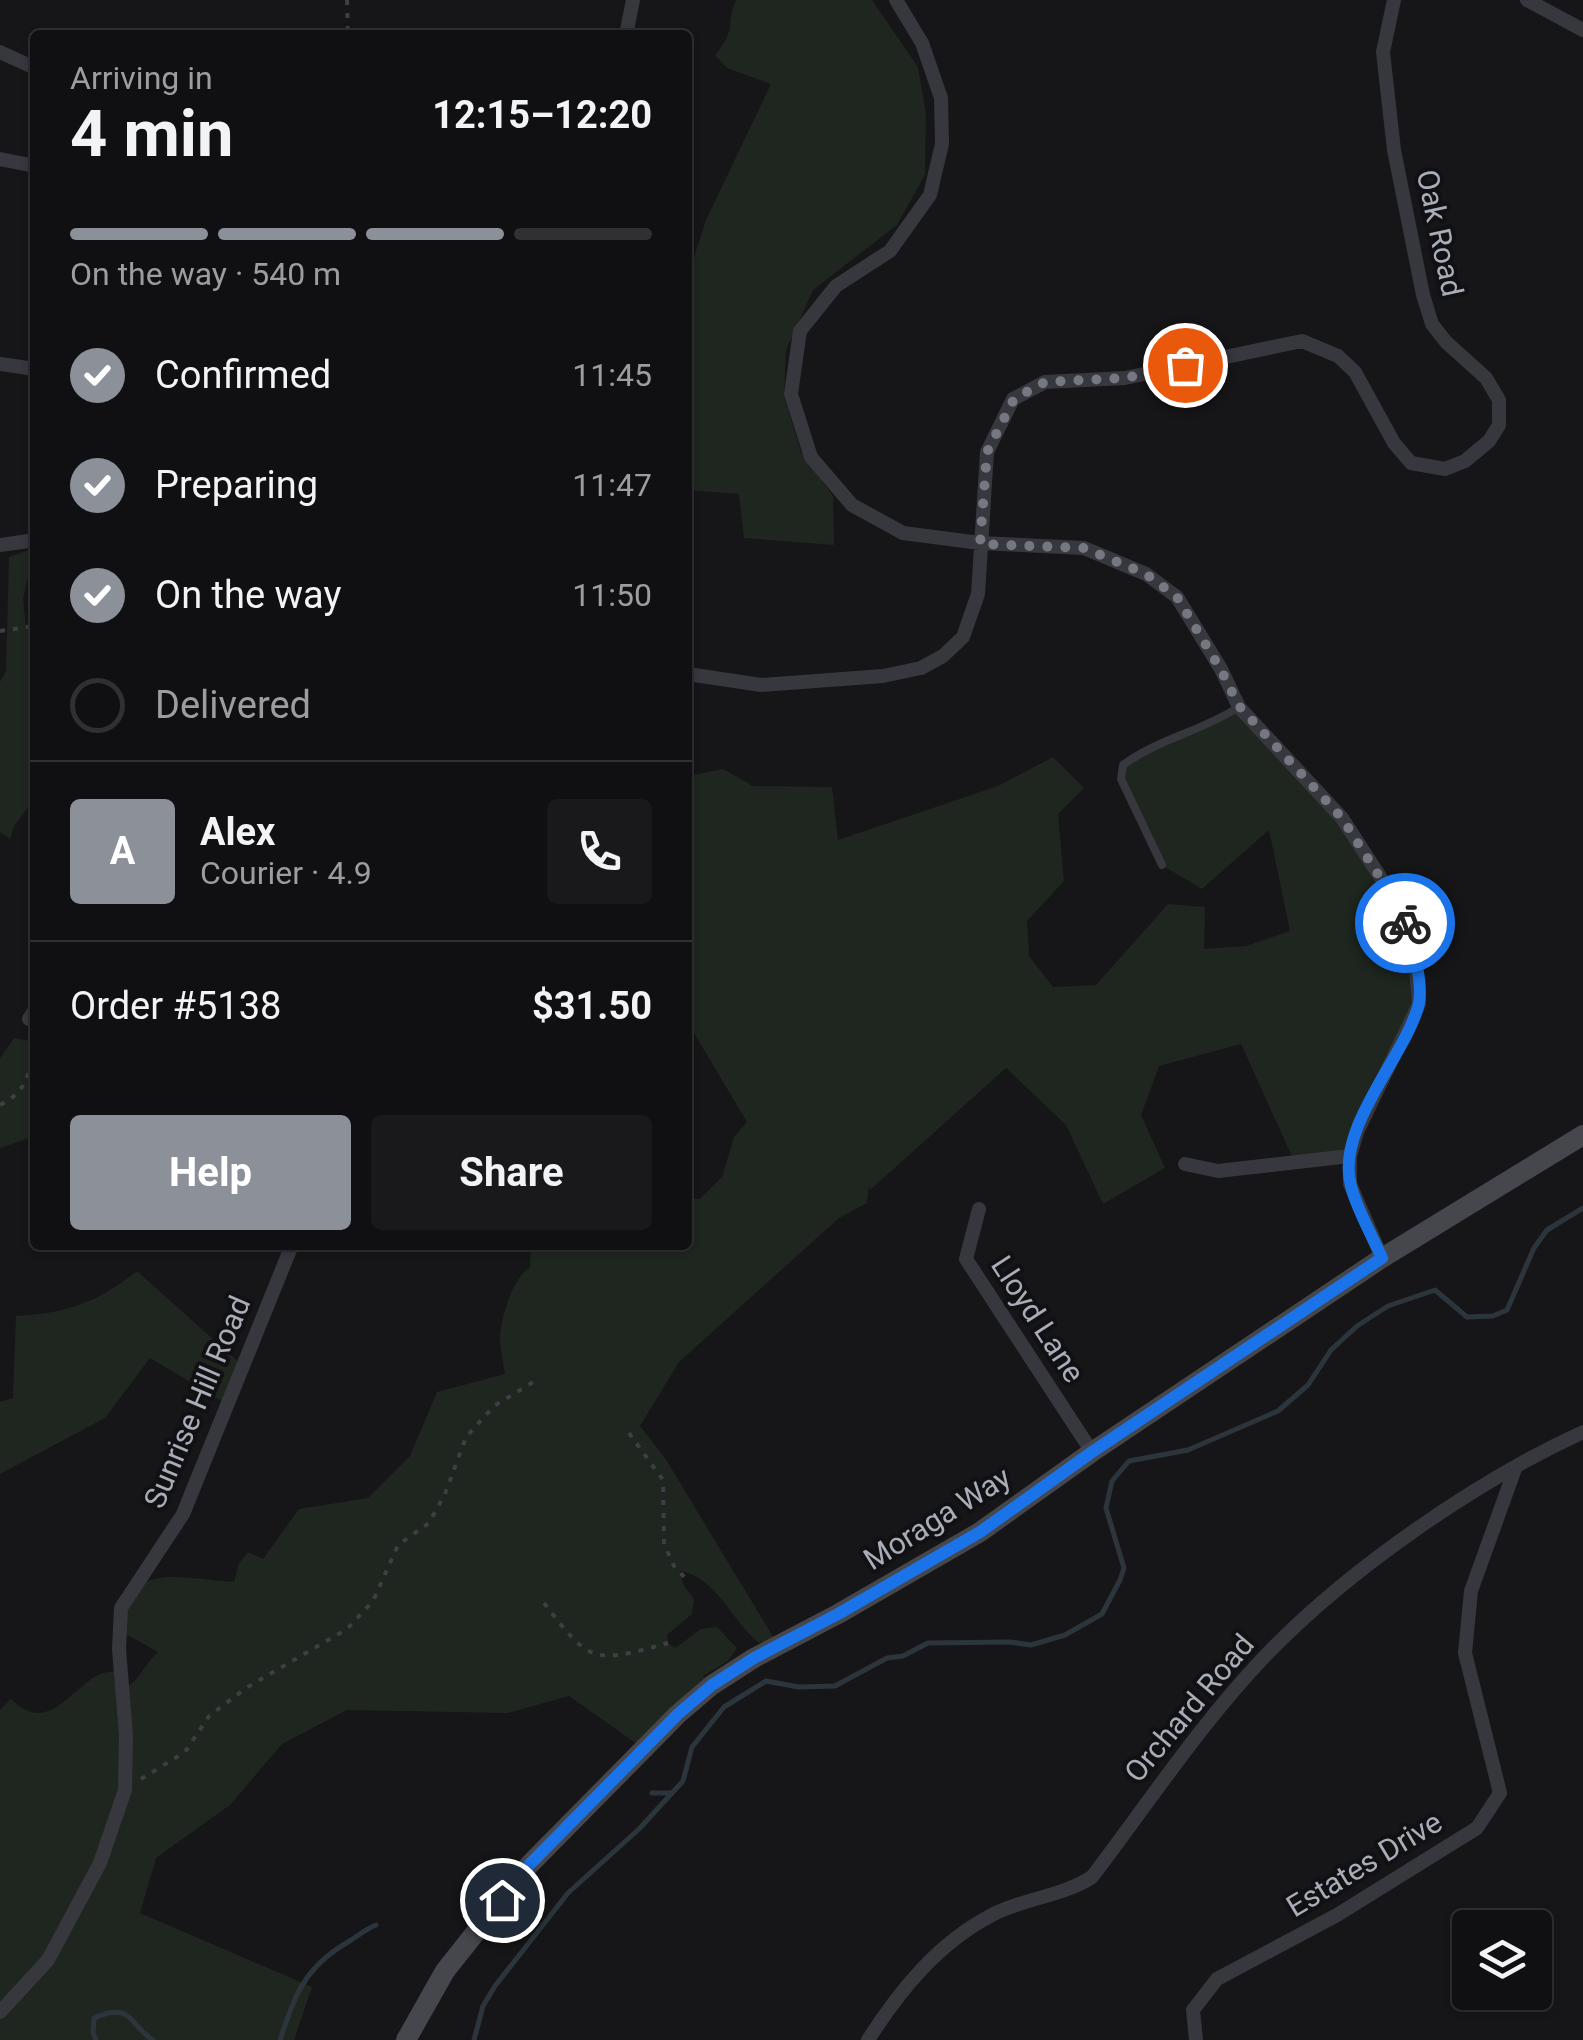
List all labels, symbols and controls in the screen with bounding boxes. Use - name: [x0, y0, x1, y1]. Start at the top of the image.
- text: Arriving in: [70, 59, 213, 97]
- text: 12:15–12:20: [432, 93, 652, 137]
- text: 4 min: [70, 96, 233, 172]
- street label: Oak Road: [1410, 167, 1470, 299]
- text: On the way · 540 m: [70, 255, 341, 293]
- pin: [1143, 323, 1228, 408]
- icon: bag: [1158, 338, 1213, 393]
- icon: check: [70, 348, 125, 403]
- text: Confirmed: [155, 353, 331, 397]
- text: 11:45: [572, 356, 652, 394]
- icon: check: [70, 458, 125, 513]
- text: Preparing: [155, 463, 318, 507]
- text: 11:47: [572, 466, 652, 504]
- icon: check: [70, 568, 125, 623]
- text: On the way: [155, 573, 341, 617]
- text: 11:50: [572, 576, 652, 614]
- text: Delivered: [155, 683, 311, 727]
- button: phone: [547, 799, 652, 904]
- text: Alex: [200, 810, 275, 854]
- text: A: [110, 829, 135, 873]
- text: Courier · 4.9: [200, 854, 372, 892]
- courier: [1355, 873, 1455, 973]
- icon: bike: [1378, 896, 1433, 951]
- text: Order #5138: [70, 984, 281, 1028]
- text: $31.50: [532, 984, 652, 1028]
- button: Help: [70, 1115, 351, 1230]
- button: Share: [371, 1115, 652, 1230]
- street label: Lloyd Lane: [984, 1249, 1092, 1389]
- street label: Sunrise Hill Road: [137, 1291, 257, 1513]
- street label: Moraga Way: [857, 1459, 1017, 1577]
- street label: Orchard Road: [1117, 1627, 1261, 1789]
- street label: Estates Drive: [1280, 1804, 1448, 1924]
- pin: [460, 1858, 545, 1943]
- icon: home: [475, 1873, 530, 1928]
- map controls: [1452, 1910, 1552, 2010]
- button: layers: [1452, 1910, 1552, 2010]

